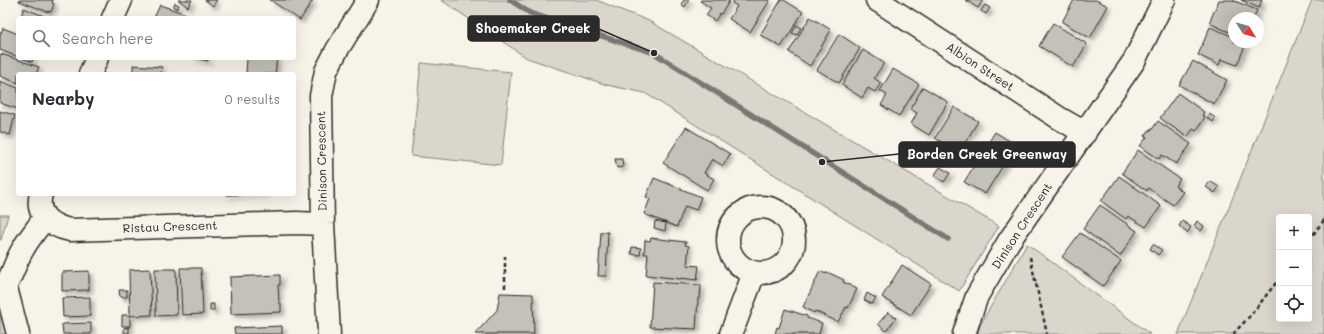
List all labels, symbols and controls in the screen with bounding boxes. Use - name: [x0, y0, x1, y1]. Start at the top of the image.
- north arrow: [1228, 12, 1264, 48]
- search box: [16, 16, 296, 60]
- callout: Shoemaker Creek: [468, 16, 599, 41]
- text: Shoemaker Creek: [476, 19, 590, 36]
- icon: search: [30, 27, 52, 49]
- text: Search here: [62, 28, 153, 48]
- street label: Albion Street: [943, 38, 1018, 94]
- text: Nearby: [32, 87, 94, 109]
- text: 0 results: [225, 90, 280, 107]
- street label: Dinison Crescent: [312, 111, 330, 211]
- callout: Borden Creek Greenway: [899, 142, 1075, 167]
- text: Borden Creek Greenway: [907, 145, 1067, 163]
- street label: Dinison Crescent: [987, 179, 1055, 272]
- map controls: [1276, 214, 1312, 322]
- button: +: [1276, 214, 1312, 250]
- street label: Ristau Crescent: [122, 216, 218, 236]
- button: −: [1276, 250, 1312, 286]
- button: locate: [1276, 286, 1312, 322]

